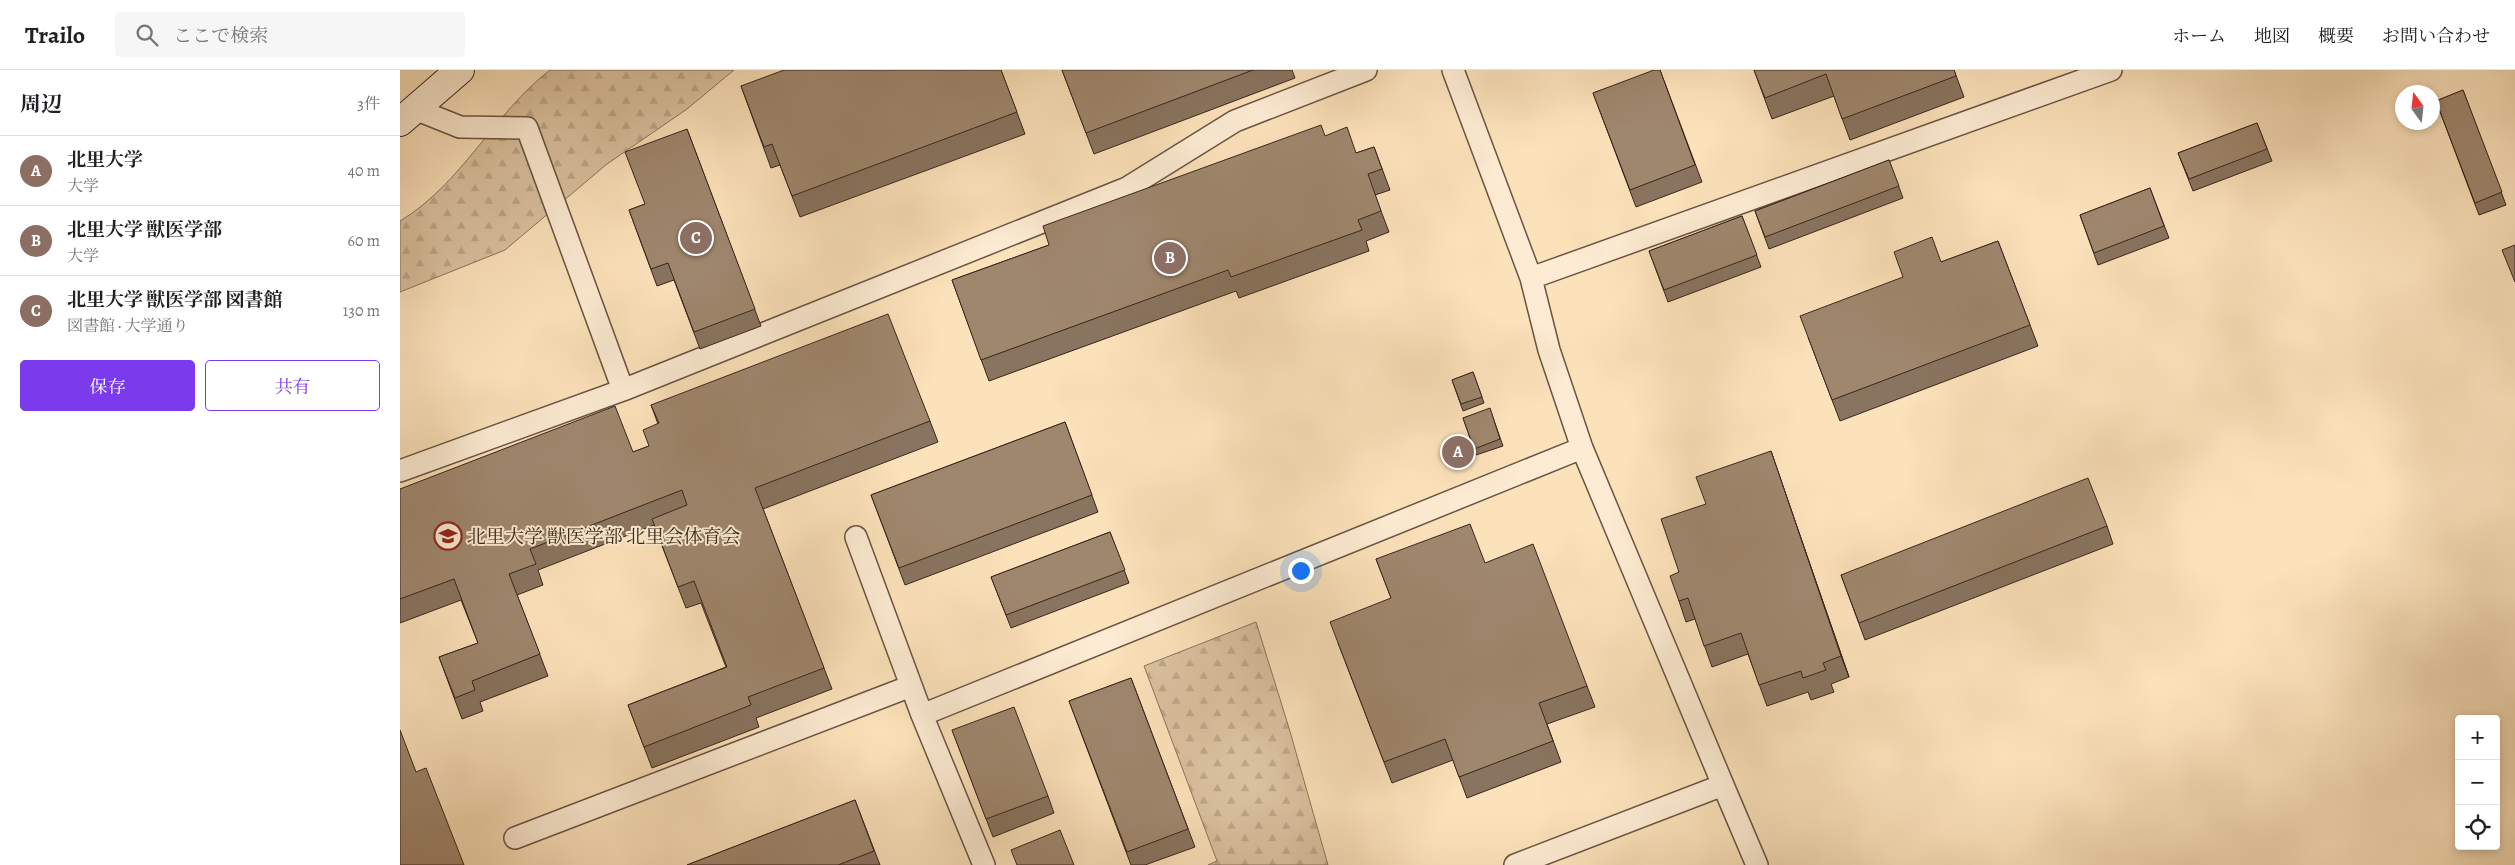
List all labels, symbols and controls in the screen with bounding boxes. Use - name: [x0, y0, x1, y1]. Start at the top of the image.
- search box: [115, 12, 465, 57]
- text: Trailo: [25, 19, 85, 51]
- icon: search: [133, 21, 161, 49]
- text: ここで検索: [173, 23, 268, 49]
- text: ホーム: [2172, 24, 2226, 48]
- text: 地図: [2254, 24, 2290, 48]
- text: 概要: [2318, 24, 2354, 48]
- text: お問い合わせ: [2382, 24, 2490, 48]
- north arrow: [2395, 85, 2440, 130]
- text: 周辺: [20, 90, 62, 118]
- text: 3件: [357, 93, 380, 115]
- text: 北里大学: [67, 147, 143, 173]
- text: A: [31, 160, 41, 182]
- text: 40 m: [348, 160, 380, 182]
- text: 大学: [67, 175, 99, 197]
- text: 北里大学 獣医学部: [67, 217, 222, 243]
- pin: C: [680, 219, 712, 257]
- text: B: [31, 230, 41, 252]
- text: 60 m: [348, 230, 380, 252]
- pin: B: [1154, 239, 1186, 277]
- text: 大学: [67, 245, 99, 267]
- text: 北里大学 獣医学部 図書館: [67, 287, 283, 313]
- text: C: [31, 300, 41, 322]
- text: 130 m: [343, 300, 380, 322]
- text: 図書館 · 大学通り: [67, 315, 189, 337]
- button: 保存: [20, 360, 195, 411]
- button: 共有: [205, 360, 380, 411]
- pin: A: [1442, 433, 1474, 471]
- school or university icon: 北里大学 獣医学部 北里会体育会: [433, 521, 463, 551]
- place label: 北里大学 獣医学部 北里会体育会: [467, 524, 741, 550]
- your location: [1288, 558, 1314, 584]
- map controls: [2455, 715, 2500, 850]
- button: +: [2455, 715, 2500, 760]
- button: −: [2455, 760, 2500, 805]
- button: locate: [2455, 805, 2500, 850]

